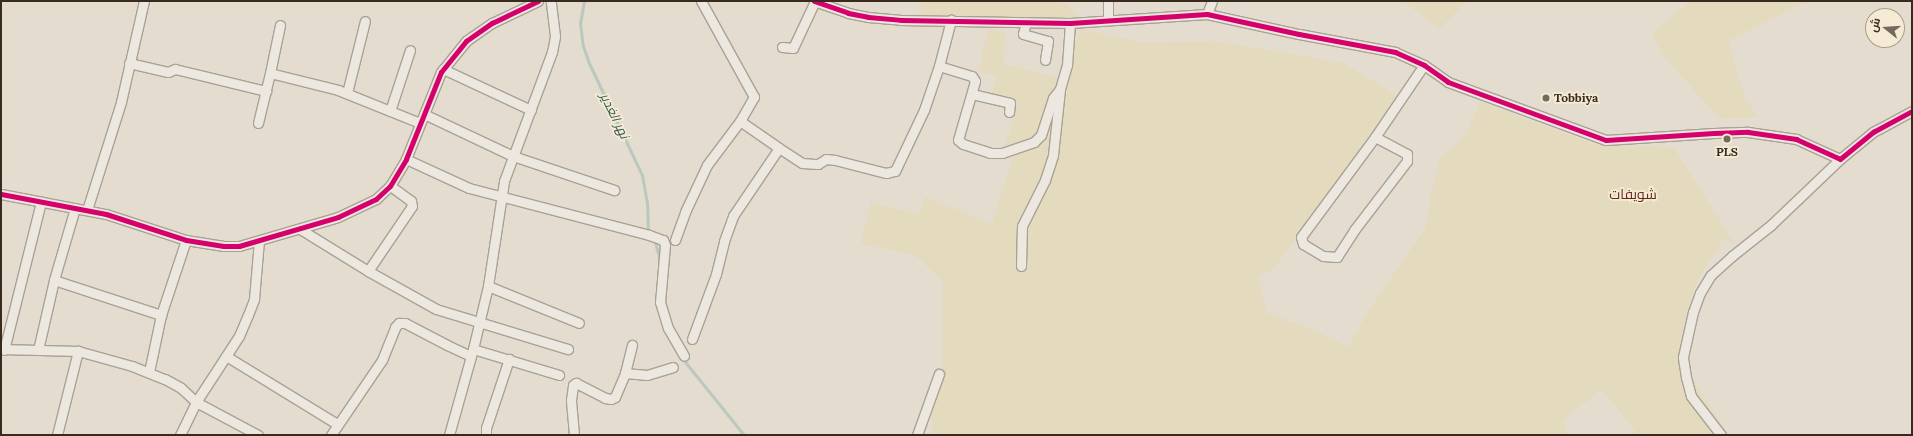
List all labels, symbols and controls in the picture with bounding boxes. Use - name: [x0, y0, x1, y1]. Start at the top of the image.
- north arrow: [1865, 8, 1905, 48]
- text: ش: [1866, 16, 1883, 34]
- water label: نهر الغدير: [596, 91, 632, 141]
- place label: Tobbiya: [1554, 91, 1598, 105]
- marker: Tobbiya: [1541, 93, 1551, 103]
- marker: PLS: [1722, 134, 1732, 144]
- place label: PLS: [1716, 145, 1738, 159]
- district label: شويفات: [1609, 186, 1657, 202]

